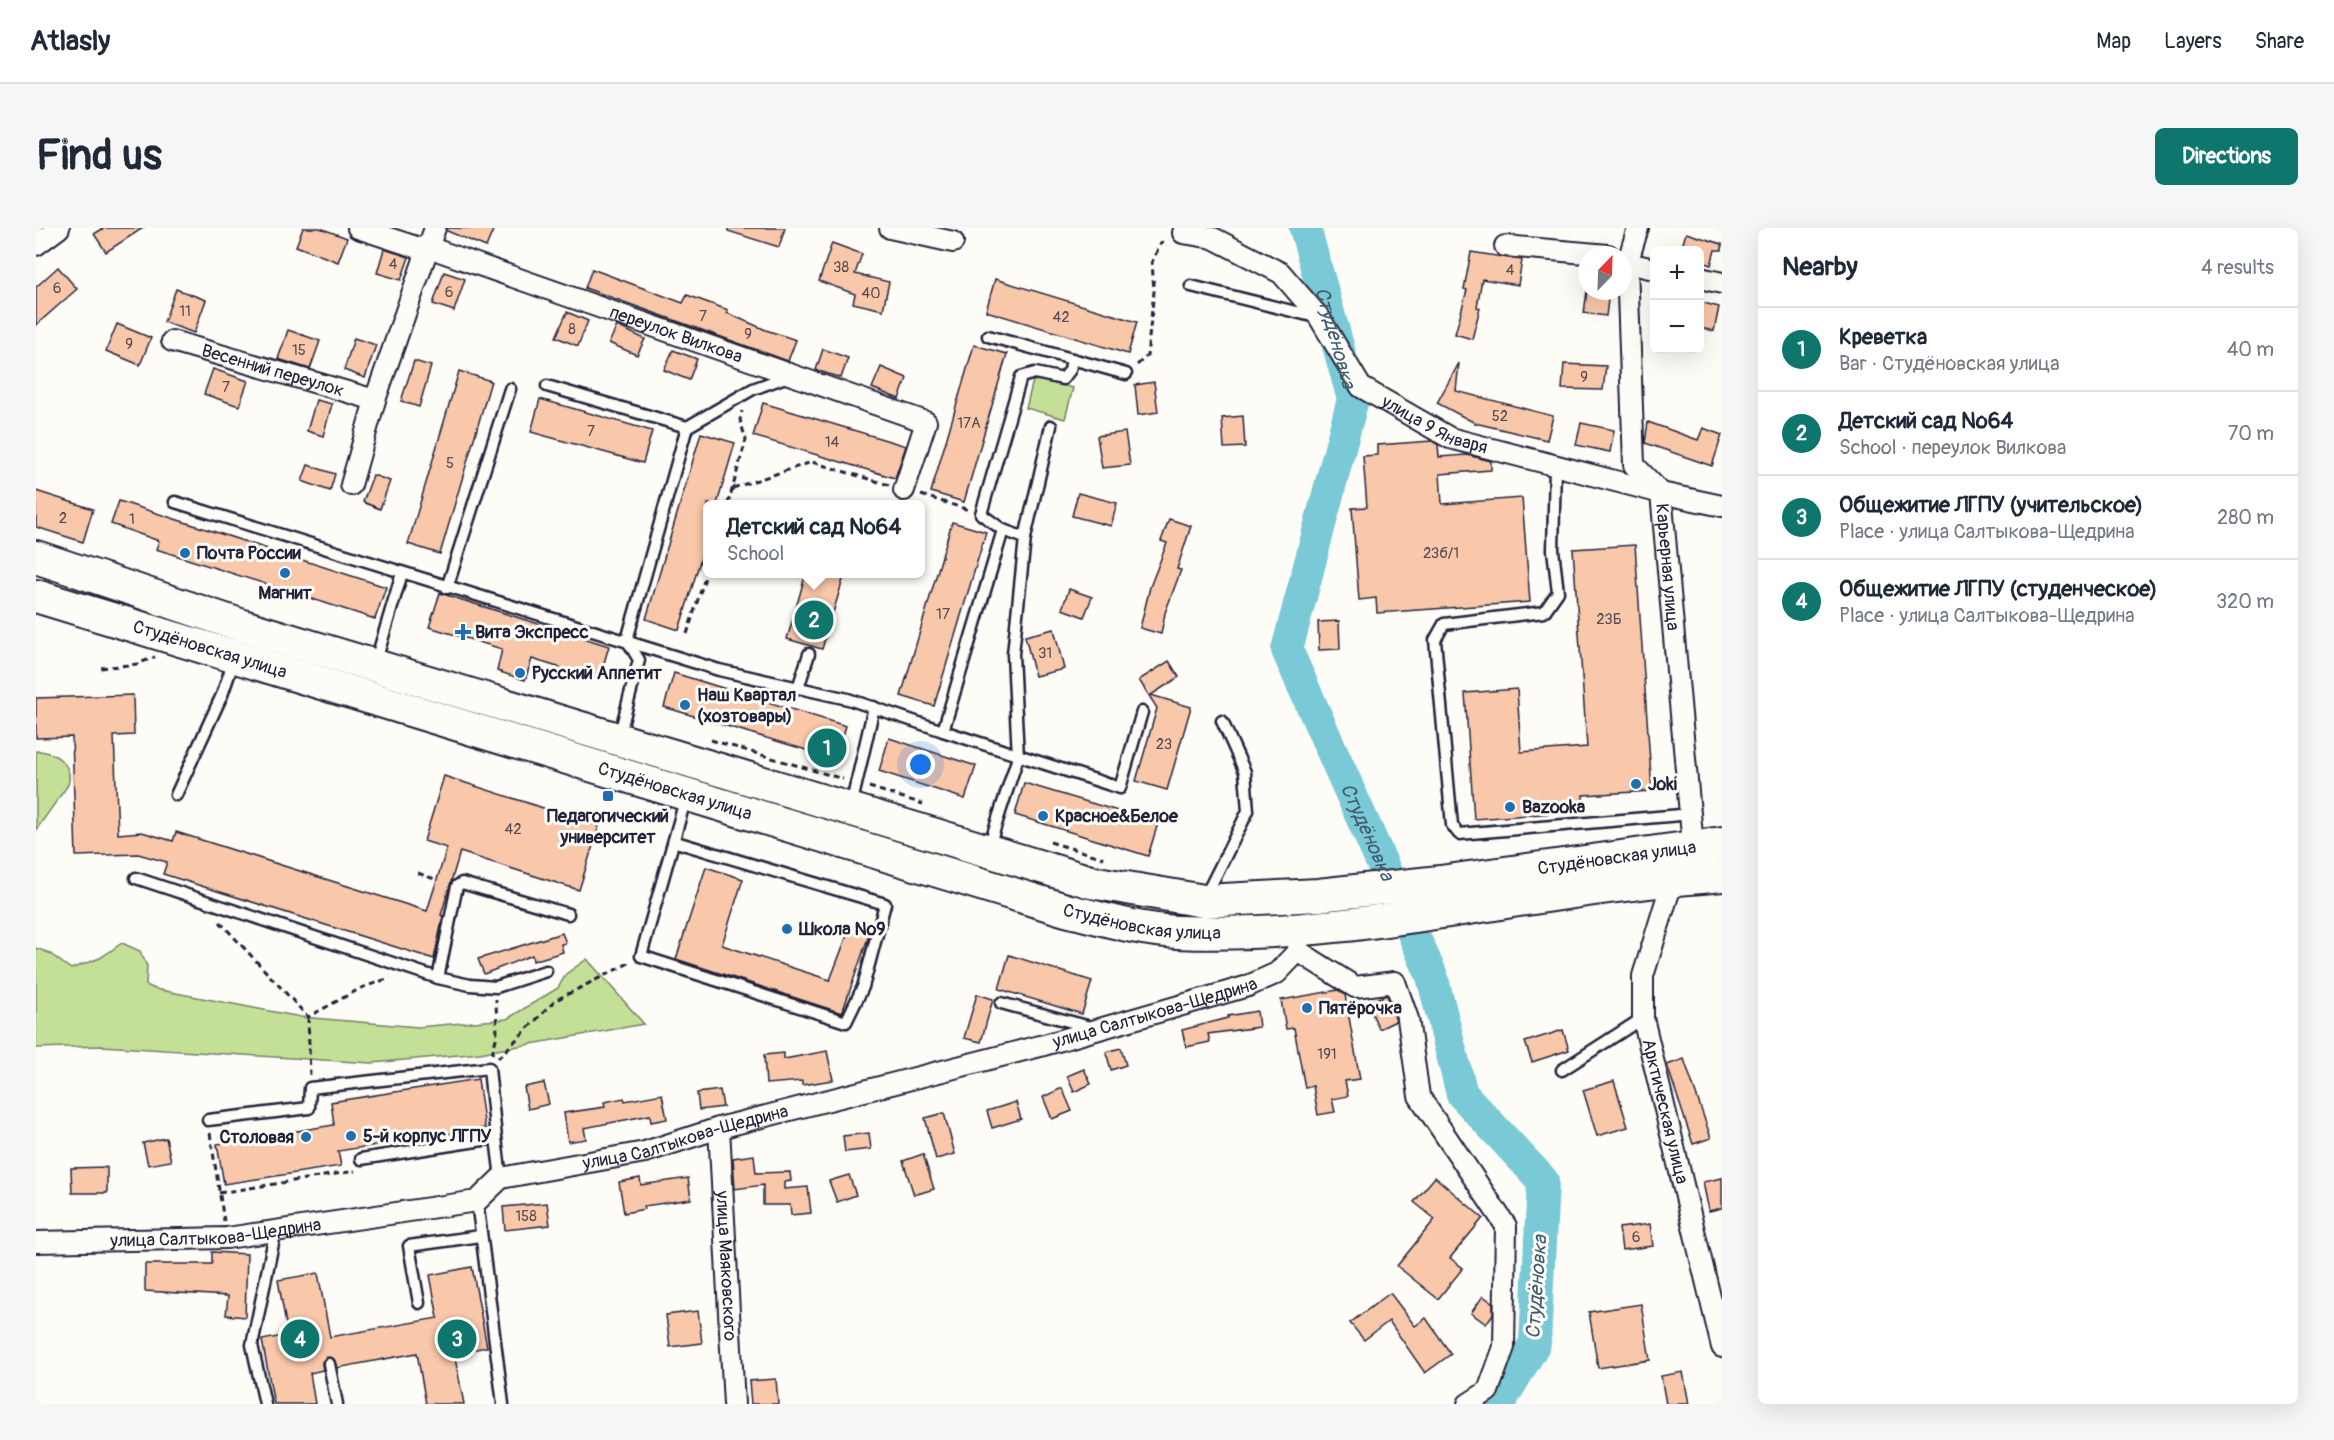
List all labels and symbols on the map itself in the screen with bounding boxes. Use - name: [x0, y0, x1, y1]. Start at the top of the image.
- north arrow: [1578, 246, 1632, 300]
- house number: 4: [389, 255, 398, 274]
- house number: 38: [833, 258, 849, 277]
- house number: 4: [1506, 261, 1515, 280]
- house number: 6: [53, 279, 61, 298]
- house number: 6: [445, 283, 453, 302]
- house number: 40: [862, 284, 880, 303]
- water label: Студёновка: [1309, 284, 1362, 393]
- street label: переулок Вилкова: [606, 301, 745, 369]
- house number: 11: [179, 302, 191, 321]
- house number: 7: [699, 307, 707, 326]
- house number: 42: [1052, 308, 1070, 327]
- house number: 8: [568, 320, 576, 339]
- house number: 9: [744, 325, 752, 344]
- house number: 9: [125, 335, 133, 354]
- street label: Весенний переулок: [199, 339, 347, 402]
- house number: 15: [292, 341, 306, 360]
- house number: 9: [1580, 368, 1588, 387]
- house number: 7: [222, 378, 230, 397]
- street label: улица 9 Января: [1376, 390, 1490, 459]
- house number: 52: [1492, 407, 1508, 426]
- house number: 17А: [957, 414, 981, 433]
- house number: 7: [587, 422, 595, 441]
- house number: 14: [825, 433, 840, 452]
- house number: 5: [446, 454, 454, 473]
- street label: Карьерная улица: [1650, 503, 1684, 632]
- house number: 2: [59, 509, 67, 528]
- house number: 1: [129, 510, 135, 529]
- place label: Почта России: [197, 542, 301, 565]
- house number: 23б/1: [1423, 544, 1459, 563]
- marker: Почта России: [178, 546, 192, 560]
- marker: Магнит: [278, 566, 292, 580]
- place label: Магнит: [258, 582, 313, 605]
- pin: 2: [794, 598, 834, 642]
- house number: 17: [936, 605, 950, 624]
- house number: 23Б: [1596, 610, 1622, 629]
- street label: Студёновская улица: [130, 615, 290, 684]
- place label: Вита Экспресс: [475, 621, 589, 644]
- marker: Вита Экспресс: [456, 625, 470, 639]
- house number: 31: [1038, 644, 1052, 663]
- place label: Русский Аппетит: [532, 662, 663, 685]
- marker: Русский Аппетит: [513, 666, 527, 680]
- place label: Наш Квартал (хозтовары): [697, 684, 796, 728]
- marker: Наш Квартал (хозтовары): [678, 698, 692, 712]
- pin: 1: [808, 726, 846, 770]
- house number: 23: [1156, 735, 1172, 754]
- your location: [906, 750, 935, 779]
- street label: Студёновская улица: [595, 757, 755, 826]
- place label: Joki: [1648, 773, 1677, 796]
- marker: Joki: [1629, 777, 1643, 791]
- water label: Студёновка: [1335, 779, 1401, 886]
- marker: Педагогический университет: [601, 789, 615, 803]
- place label: Bazooka: [1522, 796, 1586, 819]
- marker: Bazooka: [1503, 800, 1517, 814]
- place label: Педагогический университет: [547, 805, 669, 849]
- place label: Красное&Белое: [1055, 805, 1179, 828]
- marker: Красное&Белое: [1036, 809, 1050, 823]
- house number: 42: [504, 820, 522, 839]
- street label: Студёновская улица: [1536, 836, 1698, 880]
- street label: Студёновская улица: [1060, 899, 1221, 945]
- place label: Школа №9: [798, 918, 886, 941]
- marker: Школа №9: [780, 922, 794, 936]
- street label: улица Салтыкова-Щедрина: [1049, 972, 1261, 1054]
- place label: Пятёрочка: [1319, 997, 1403, 1020]
- marker: Пятёрочка: [1300, 1001, 1314, 1015]
- street label: Арктическая улица: [1636, 1037, 1693, 1186]
- house number: 191: [1317, 1045, 1337, 1064]
- street label: улица Салтыкова-Щедрина: [580, 1100, 791, 1175]
- place label: 5-й корпус ЛГПУ: [363, 1125, 492, 1148]
- place label: Столовая: [219, 1126, 294, 1149]
- marker: 5-й корпус ЛГПУ: [344, 1129, 358, 1143]
- marker: Столовая: [299, 1130, 313, 1144]
- street label: улица Маяковского: [710, 1189, 742, 1342]
- house number: 158: [515, 1207, 537, 1226]
- street label: улица Салтыкова-Щедрина: [109, 1213, 323, 1252]
- house number: 6: [1632, 1228, 1640, 1247]
- water label: Студёновка: [1520, 1233, 1553, 1340]
- pin: 4: [280, 1316, 320, 1362]
- pin: 3: [438, 1316, 476, 1362]

